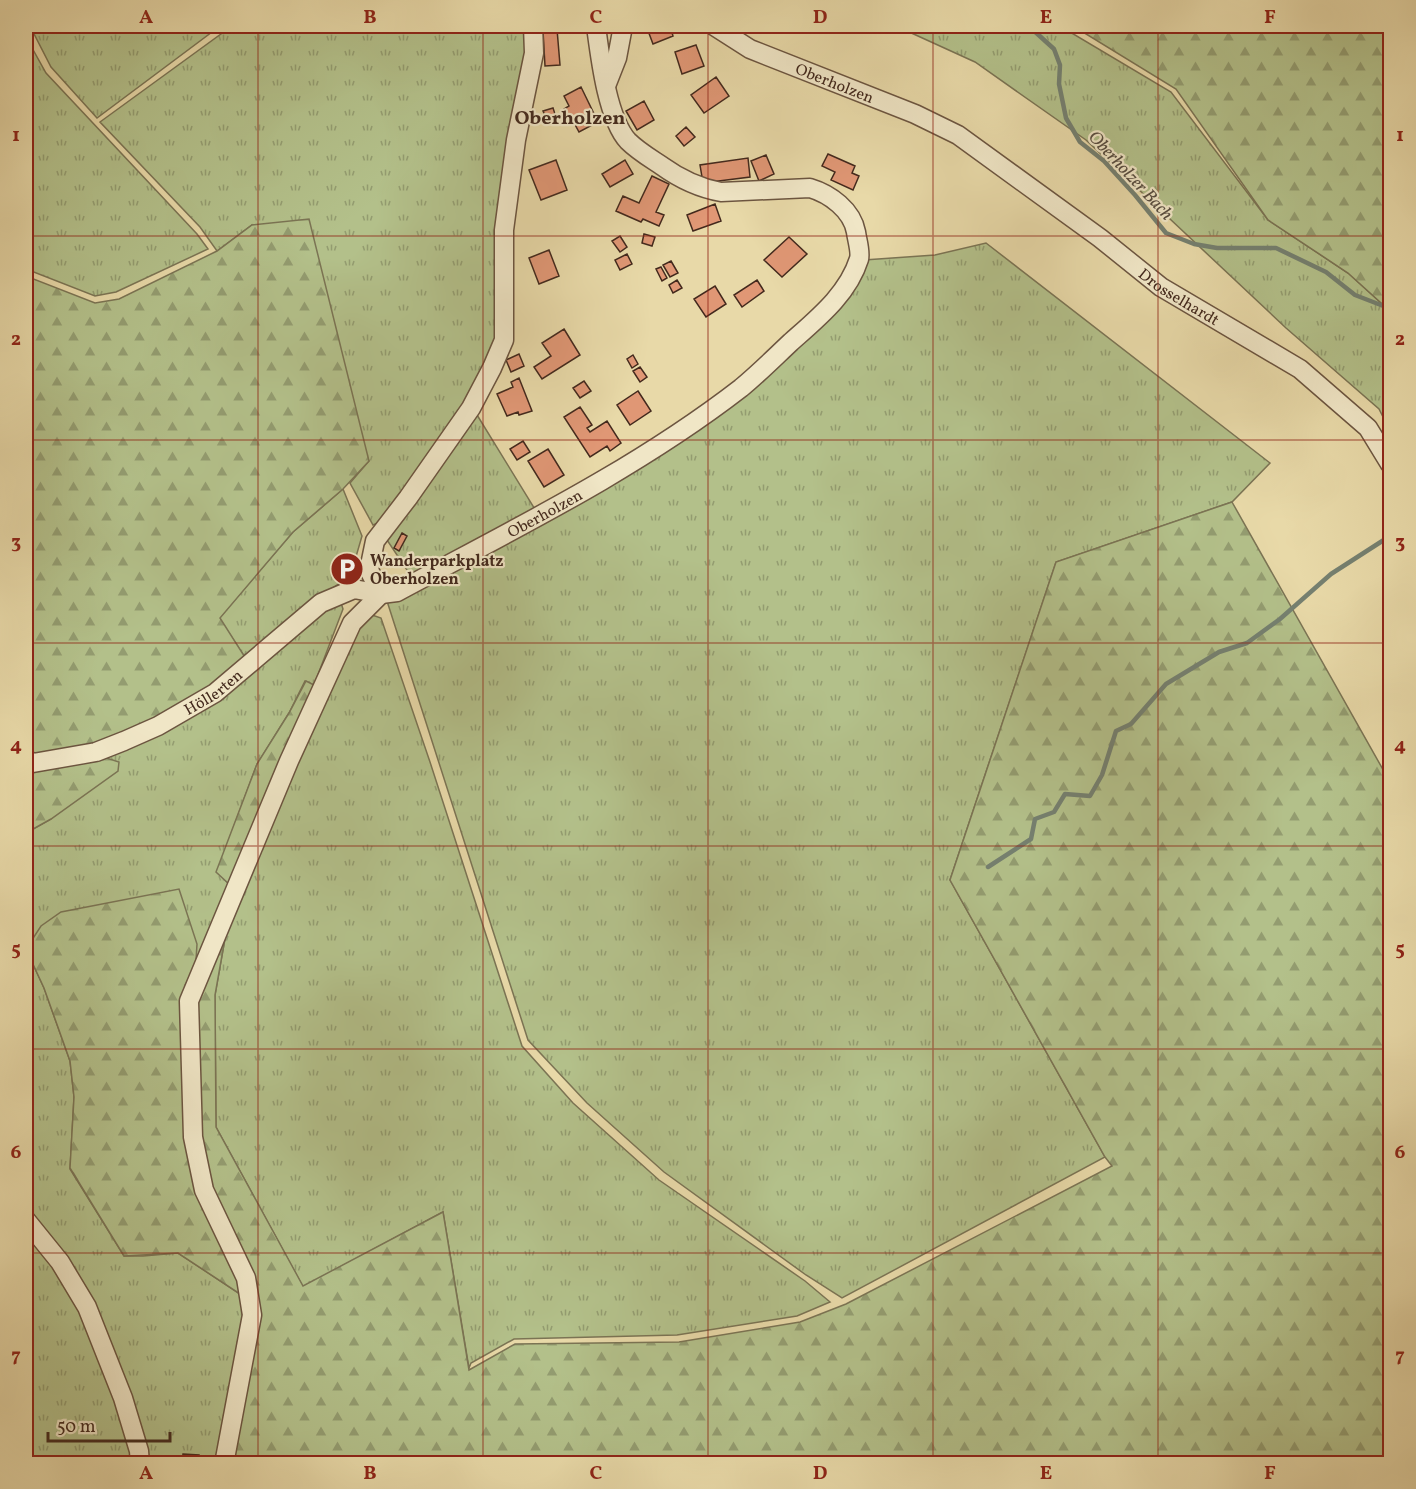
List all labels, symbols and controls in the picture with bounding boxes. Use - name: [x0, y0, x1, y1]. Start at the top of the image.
- text: A: [139, 4, 153, 32]
- text: B: [363, 4, 377, 32]
- text: C: [590, 4, 603, 32]
- text: D: [813, 4, 827, 32]
- text: E: [1040, 4, 1052, 32]
- text: F: [1264, 4, 1276, 32]
- street label: Oberholzen: [792, 59, 877, 110]
- district label: Oberholzen: [514, 105, 626, 133]
- text: 1: [12, 122, 20, 150]
- text: 1: [1396, 122, 1404, 150]
- water label: Oberholzer Bach: [1082, 126, 1178, 227]
- street label: Drosselhardt: [1133, 264, 1223, 332]
- text: 2: [11, 326, 21, 354]
- text: 2: [1395, 326, 1405, 354]
- street label: Oberholzen: [504, 485, 587, 544]
- text: 3: [11, 529, 21, 557]
- text: 3: [1395, 529, 1405, 557]
- parking icon: Wanderparkplatz Oberholzen: [329, 551, 365, 587]
- place label: Wanderparkplatz Oberholzen: [370, 551, 504, 591]
- street label: Höllerten: [181, 665, 248, 722]
- text: 4: [10, 732, 22, 760]
- text: 4: [1394, 732, 1406, 760]
- text: 5: [11, 936, 21, 964]
- text: 5: [1395, 936, 1405, 964]
- text: 6: [11, 1139, 22, 1167]
- text: 6: [1395, 1139, 1406, 1167]
- text: 7: [11, 1342, 21, 1370]
- text: 7: [1395, 1342, 1405, 1370]
- scale bar: [48, 1405, 170, 1443]
- text: 50 m: [57, 1415, 96, 1440]
- text: A: [139, 1460, 153, 1488]
- text: B: [363, 1460, 377, 1488]
- text: C: [590, 1460, 603, 1488]
- text: D: [813, 1460, 827, 1488]
- text: E: [1040, 1460, 1052, 1488]
- text: F: [1264, 1460, 1276, 1488]

